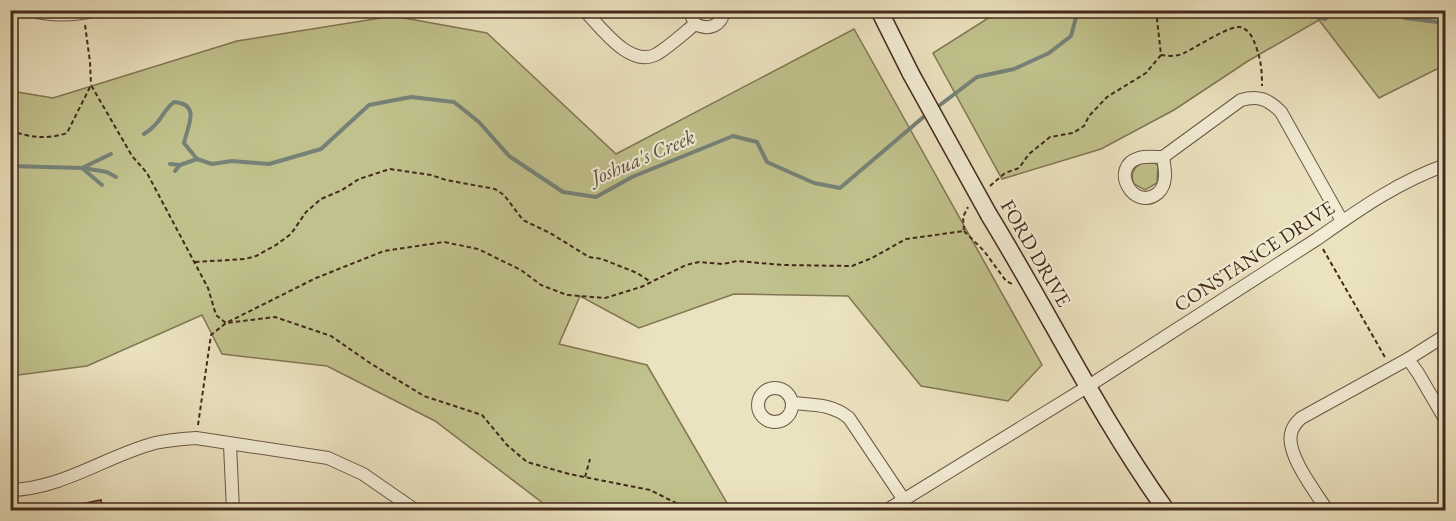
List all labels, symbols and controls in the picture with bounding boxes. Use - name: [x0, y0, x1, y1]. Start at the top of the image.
- water label: Joshua's Creek: [583, 123, 699, 192]
- street label: CONSTANCE DRIVE: [1169, 194, 1339, 318]
- street label: FORD DRIVE: [995, 195, 1077, 311]

